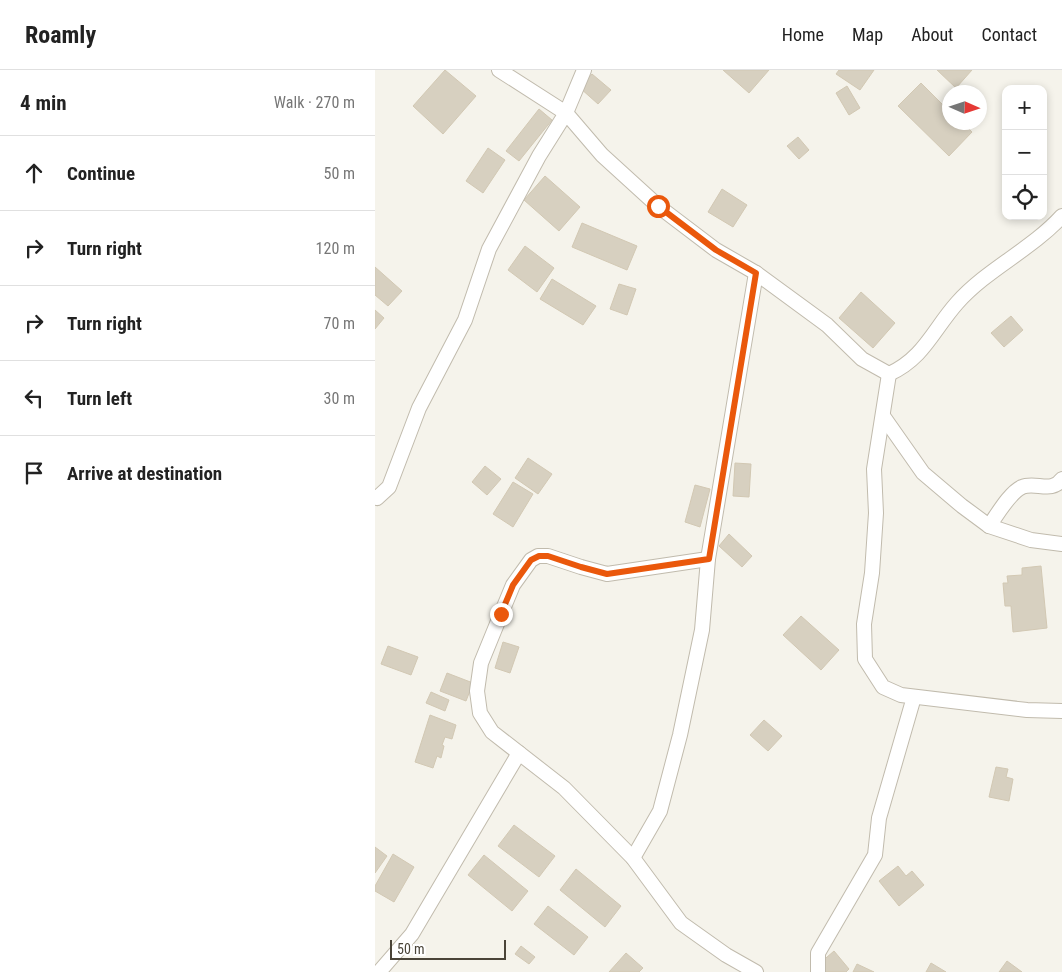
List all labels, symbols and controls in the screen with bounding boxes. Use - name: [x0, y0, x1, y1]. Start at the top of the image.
- text: Roamly: [25, 21, 96, 49]
- text: Home: [782, 24, 824, 45]
- text: Map: [852, 24, 883, 45]
- text: About: [911, 24, 953, 45]
- text: Contact: [981, 24, 1037, 45]
- north arrow: [942, 85, 987, 130]
- map controls: [1002, 85, 1047, 220]
- button: +: [1002, 85, 1047, 130]
- text: 4 min: [20, 91, 67, 115]
- text: Walk · 270 m: [274, 93, 355, 112]
- button: −: [1002, 130, 1047, 175]
- icon: ahead: [20, 159, 48, 187]
- text: Continue: [67, 162, 135, 185]
- text: 50 m: [323, 164, 355, 183]
- button: locate: [1002, 175, 1047, 220]
- route start: [647, 195, 670, 218]
- icon: right: [20, 234, 48, 262]
- text: Turn right: [67, 237, 142, 260]
- text: 120 m: [316, 239, 355, 258]
- icon: right: [20, 309, 48, 337]
- text: Turn right: [67, 312, 142, 335]
- text: 70 m: [323, 314, 355, 333]
- icon: left: [20, 384, 48, 412]
- text: Turn left: [67, 387, 132, 410]
- text: 30 m: [323, 389, 355, 408]
- icon: arrive: [20, 459, 48, 487]
- text: Arrive at destination: [67, 462, 222, 485]
- route end: [490, 603, 513, 626]
- scale bar: [390, 937, 506, 960]
- text: 50 m: [397, 941, 425, 957]

